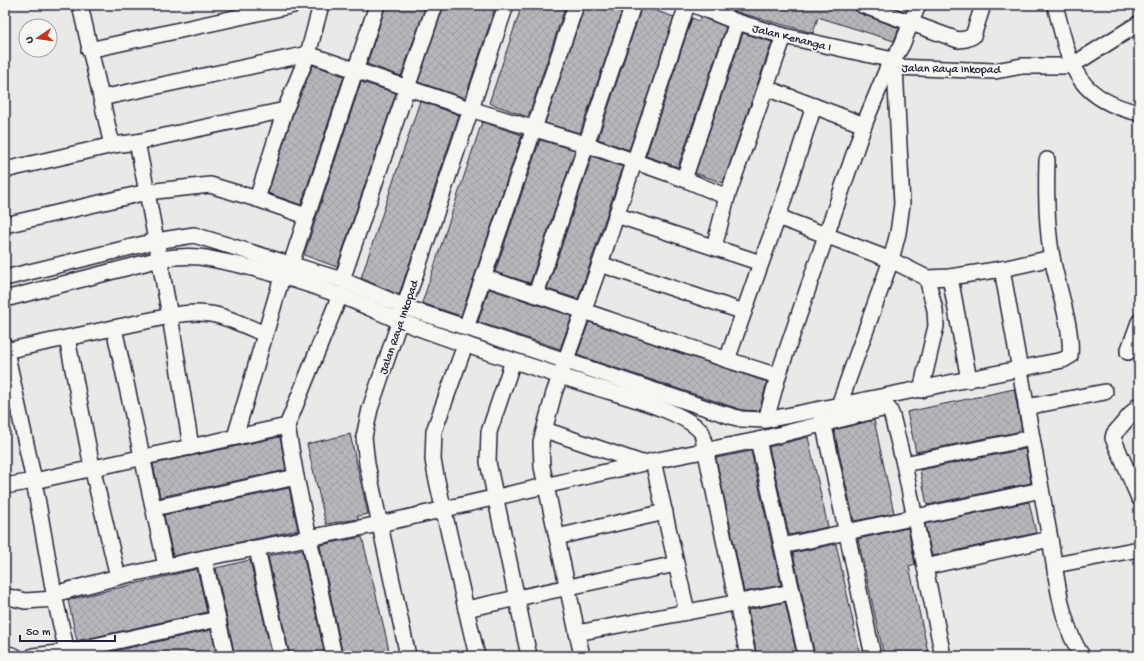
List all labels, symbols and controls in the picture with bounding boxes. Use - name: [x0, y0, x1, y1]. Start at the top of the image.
- north arrow: [18, 18, 58, 58]
- street label: Jalan Kenanga I: [751, 22, 833, 56]
- text: U: [23, 35, 37, 44]
- street label: Jalan Raya Inkopad: [901, 62, 1002, 78]
- street label: Jalan Raya Inkopad: [377, 278, 423, 377]
- scale bar: [20, 617, 115, 643]
- text: 50 m: [26, 626, 51, 640]

